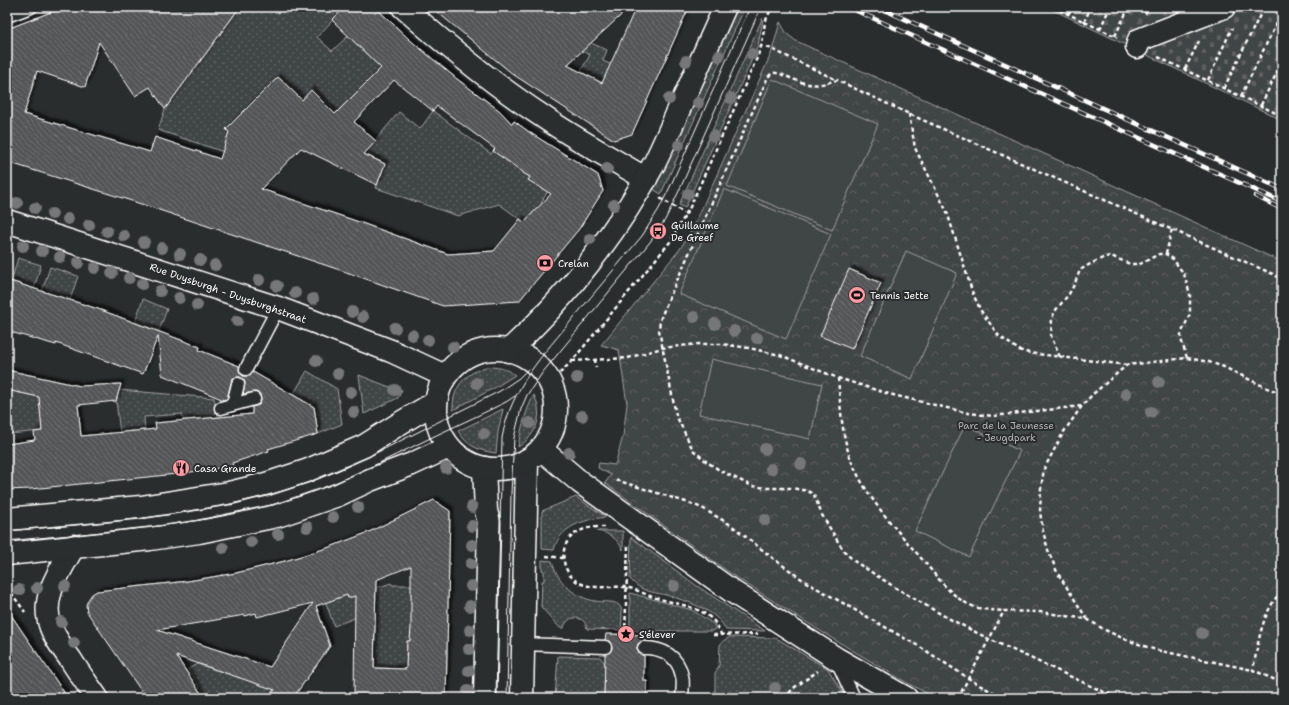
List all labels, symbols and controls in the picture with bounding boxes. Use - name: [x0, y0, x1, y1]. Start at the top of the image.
- place label: Guillaume De Greef: [671, 219, 719, 244]
- bus stop icon: Guillaume De Greef: [648, 221, 668, 241]
- bank icon: Crelan: [535, 253, 555, 273]
- place label: Crelan: [558, 257, 589, 270]
- street label: Rue Duysburgh - Duysburghstraat: [148, 260, 308, 326]
- sports icon: Tennis Jette: [847, 285, 867, 305]
- place label: Tennis Jette: [870, 289, 929, 302]
- park label: Parc de la Jeunesse - Jeugdpark: [958, 419, 1054, 444]
- restaurant icon: Casa Grande: [171, 458, 191, 478]
- place label: Casa Grande: [194, 462, 257, 475]
- place icon: S'élever: [616, 624, 636, 644]
- place label: S'élever: [639, 628, 676, 641]

